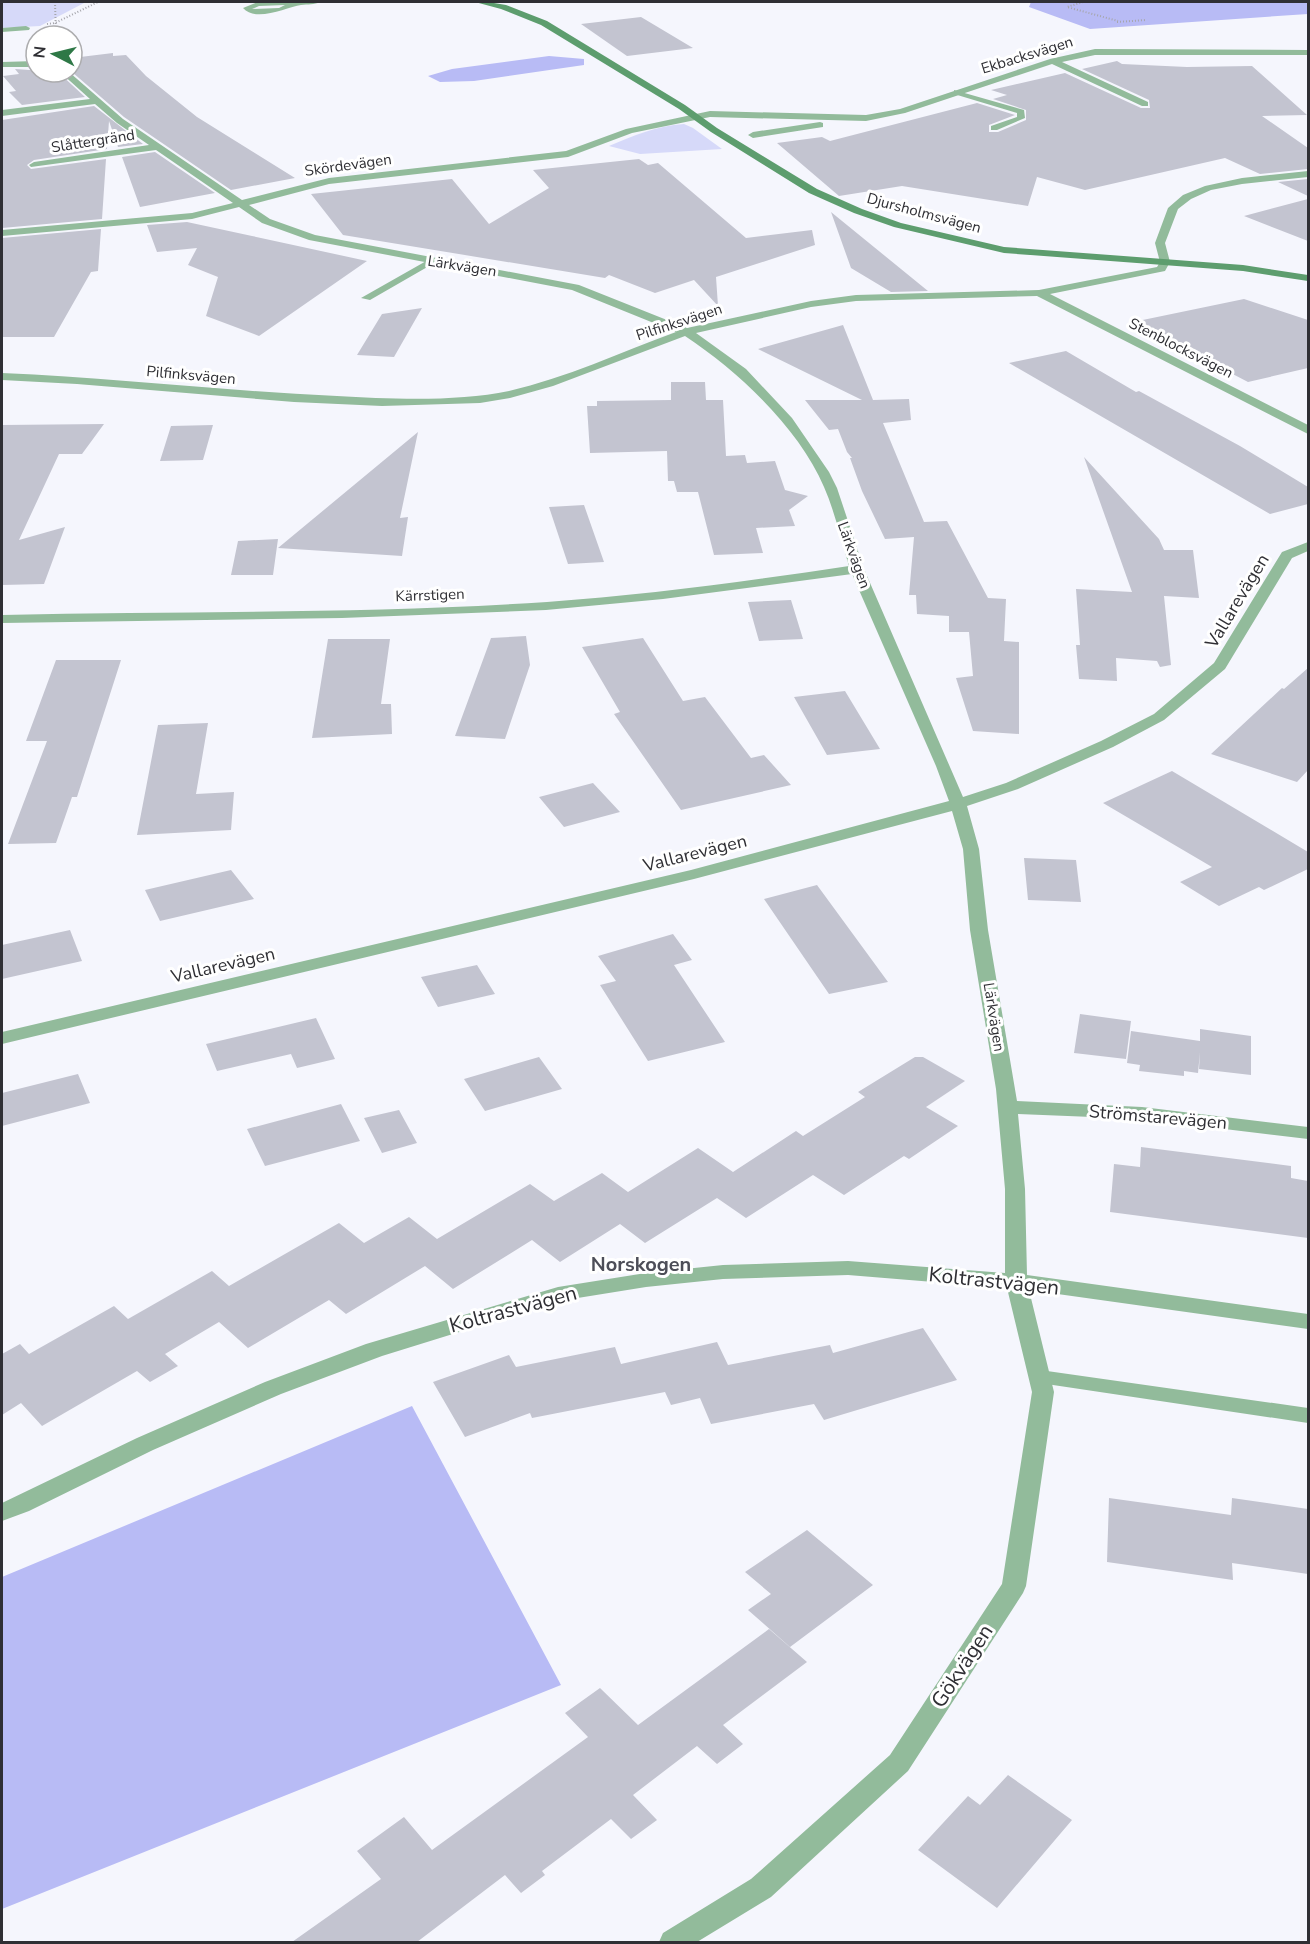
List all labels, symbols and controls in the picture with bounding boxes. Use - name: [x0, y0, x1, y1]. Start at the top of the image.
- north arrow: [24, 24, 84, 84]
- street label: Ekbacksvägen: [979, 32, 1075, 78]
- text: N: [28, 45, 52, 60]
- street label: Slåttergränd: [50, 125, 136, 157]
- street label: Skördevägen: [303, 149, 393, 181]
- street label: Djursholmsvägen: [865, 188, 983, 238]
- street label: Lärkvägen: [426, 251, 498, 281]
- street label: Pilfinksvägen: [633, 299, 725, 345]
- street label: Stenblocksvägen: [1125, 313, 1237, 383]
- street label: Pilfinksvägen: [146, 361, 236, 389]
- street label: Lärkvägen: [833, 519, 875, 591]
- street label: Vallarevägen: [1199, 549, 1275, 653]
- street label: Kärrstigen: [395, 584, 465, 606]
- street label: Vallarevägen: [640, 829, 749, 878]
- street label: Vallarevägen: [168, 941, 277, 989]
- street label: Lärkvägen: [979, 981, 1009, 1053]
- street label: Strömstarevägen: [1088, 1099, 1228, 1135]
- district label: Norskogen: [591, 1251, 691, 1278]
- street label: Koltrastvägen: [927, 1260, 1061, 1302]
- street label: Koltrastvägen: [446, 1279, 580, 1339]
- street label: Gökvägen: [925, 1619, 999, 1713]

